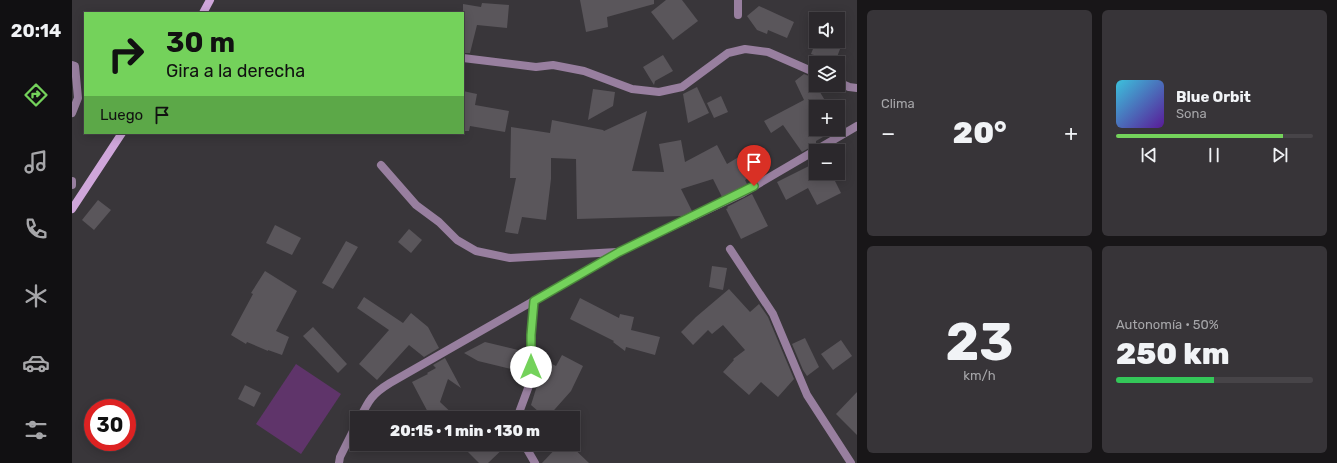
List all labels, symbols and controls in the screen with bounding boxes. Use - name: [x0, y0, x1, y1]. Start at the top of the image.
- map controls: [809, 12, 845, 180]
- button: sound: [809, 12, 845, 48]
- text: 20:14: [11, 20, 61, 42]
- text: 30 m: [166, 26, 235, 59]
- icon: right: [100, 28, 152, 80]
- button: layers: [809, 56, 845, 92]
- text: Gira a la derecha: [166, 60, 305, 82]
- icon: directions: [22, 81, 50, 109]
- text: Blue Orbit: [1176, 88, 1251, 106]
- text: Clima: [881, 96, 915, 111]
- button: +: [809, 100, 845, 136]
- icon: arrive: [151, 104, 173, 126]
- text: Luego: [100, 106, 143, 124]
- text: Sona: [1176, 106, 1207, 121]
- text: 20°: [953, 115, 1007, 151]
- text: −: [881, 120, 895, 147]
- text: +: [1064, 120, 1078, 147]
- button: −: [809, 144, 845, 180]
- icon: previous: [1138, 144, 1160, 166]
- icon: pause: [1203, 144, 1225, 166]
- icon: next: [1269, 144, 1291, 166]
- pin: [737, 145, 771, 186]
- icon: music: [22, 148, 50, 176]
- icon: arrive: [743, 151, 765, 173]
- icon: phone: [22, 215, 50, 243]
- icon: climate: [22, 282, 50, 310]
- text: 23: [945, 311, 1014, 373]
- text: Autonomía · 50%: [1116, 317, 1219, 332]
- text: 250 km: [1116, 336, 1230, 372]
- position arrow: [510, 346, 552, 388]
- icon: car: [22, 349, 50, 377]
- text: km/h: [963, 368, 996, 383]
- speed limit sign: 30: [84, 399, 136, 451]
- icon: filters: [22, 416, 50, 444]
- text: 20:15 · 1 min · 130 m: [390, 422, 540, 440]

